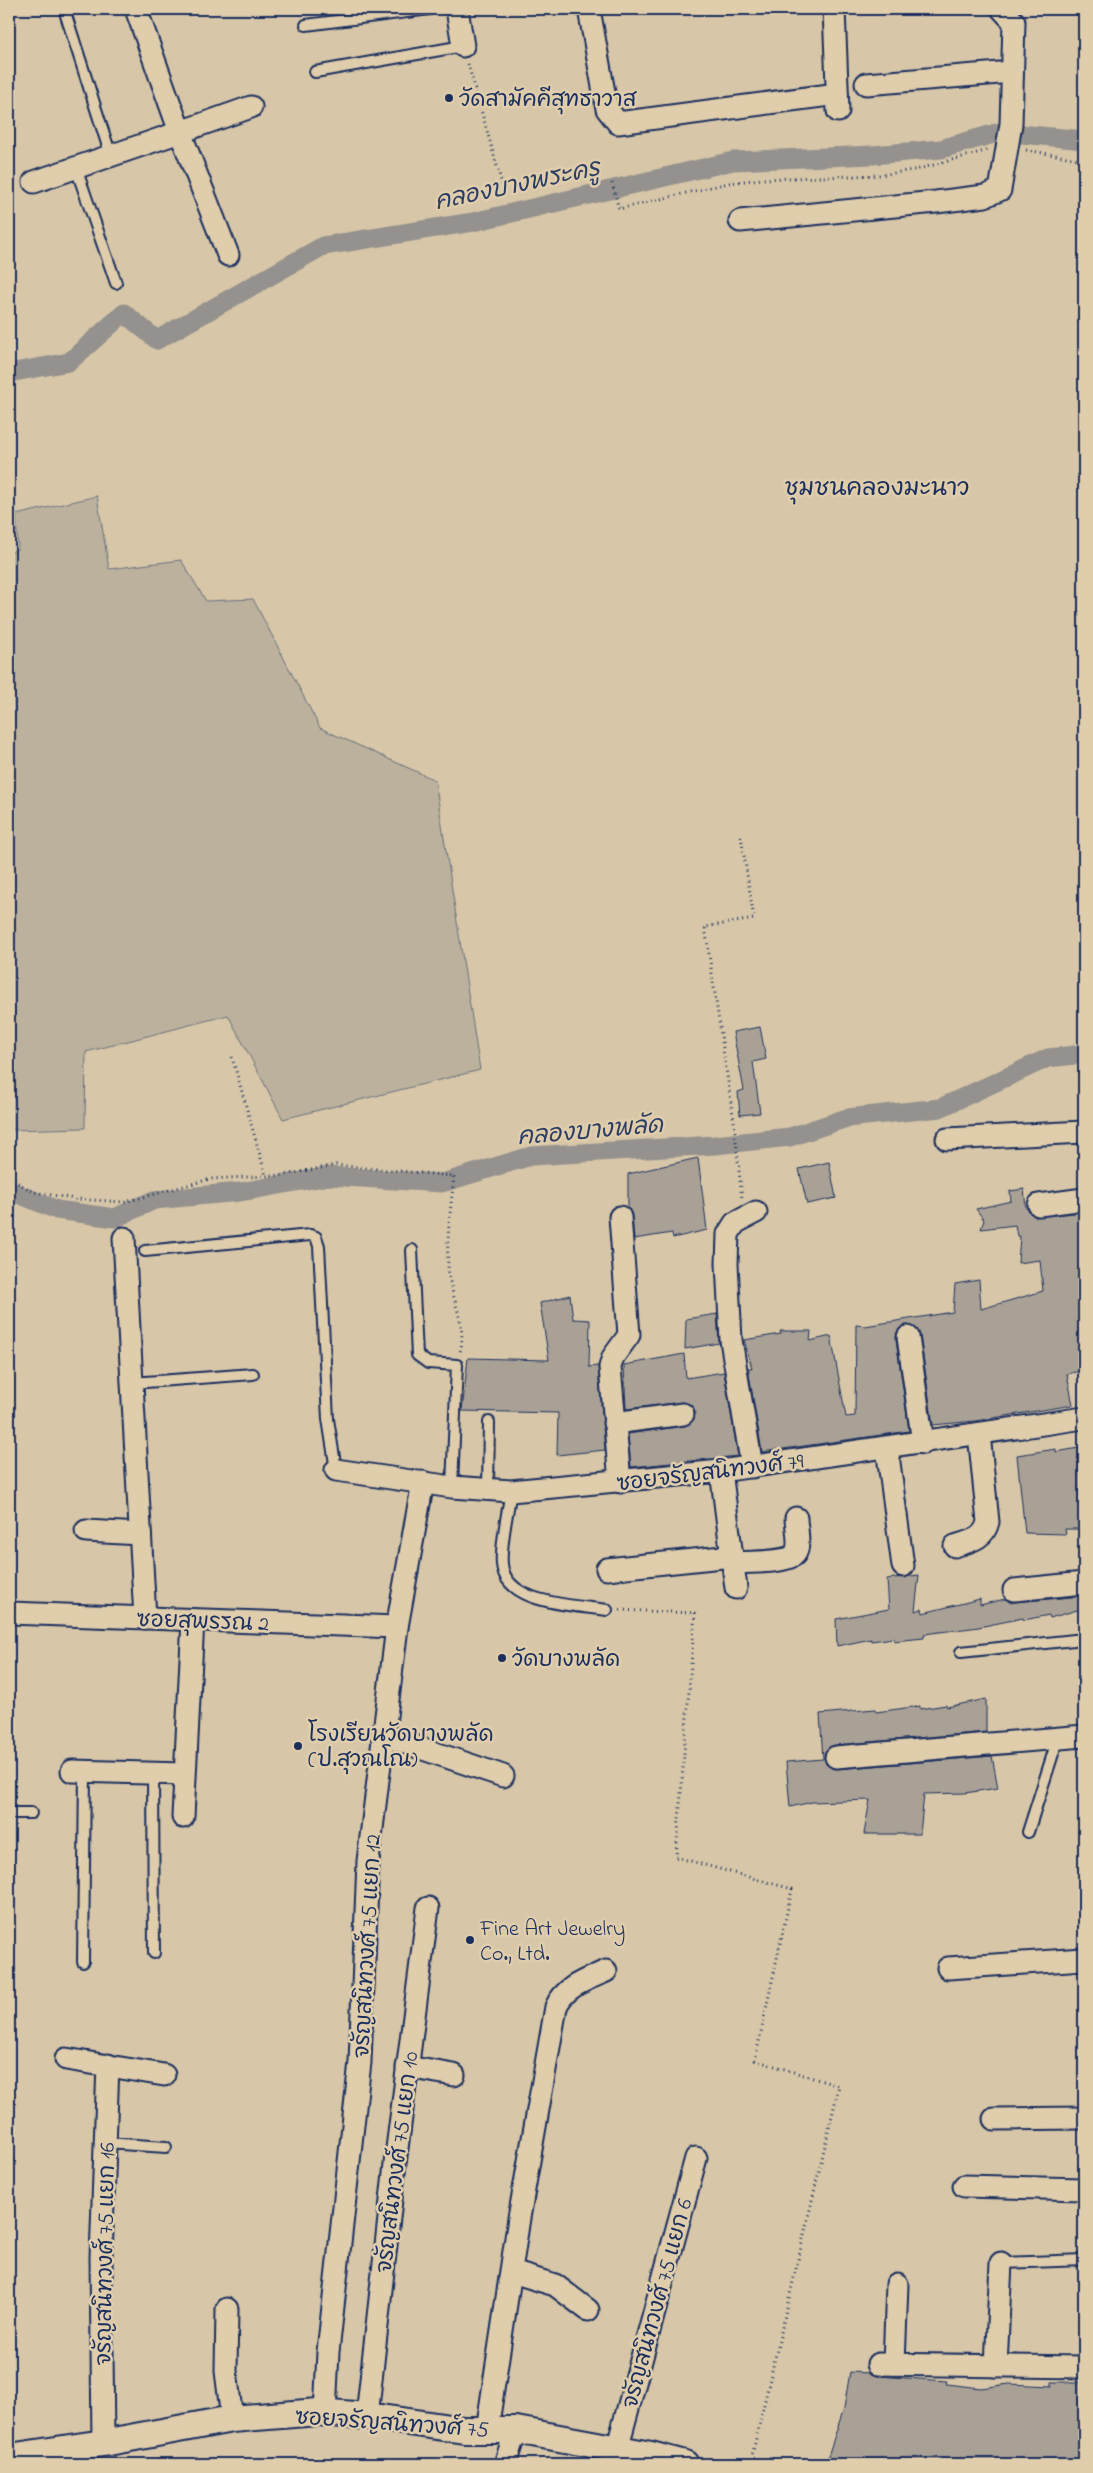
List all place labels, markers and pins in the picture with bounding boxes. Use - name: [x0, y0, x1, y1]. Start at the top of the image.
- place label: วัดสามัคคีสุทธาวาส: [459, 85, 638, 117]
- marker: วัดสามัคคีสุทธาวาส: [443, 92, 455, 104]
- place label: วัดบางพลัด: [512, 1645, 620, 1677]
- marker: วัดบางพลัด: [496, 1652, 508, 1664]
- place label: โรงเรียนวัดบางพลัด (ป.สุวณโณ): [308, 1719, 494, 1777]
- marker: โรงเรียนวัดบางพลัด (ป.สุวณโณ): [292, 1740, 304, 1752]
- place label: Fine Art Jewelry Co., Ltd.: [479, 1914, 625, 1971]
- marker: Fine Art Jewelry Co., Ltd.: [464, 1934, 476, 1946]

